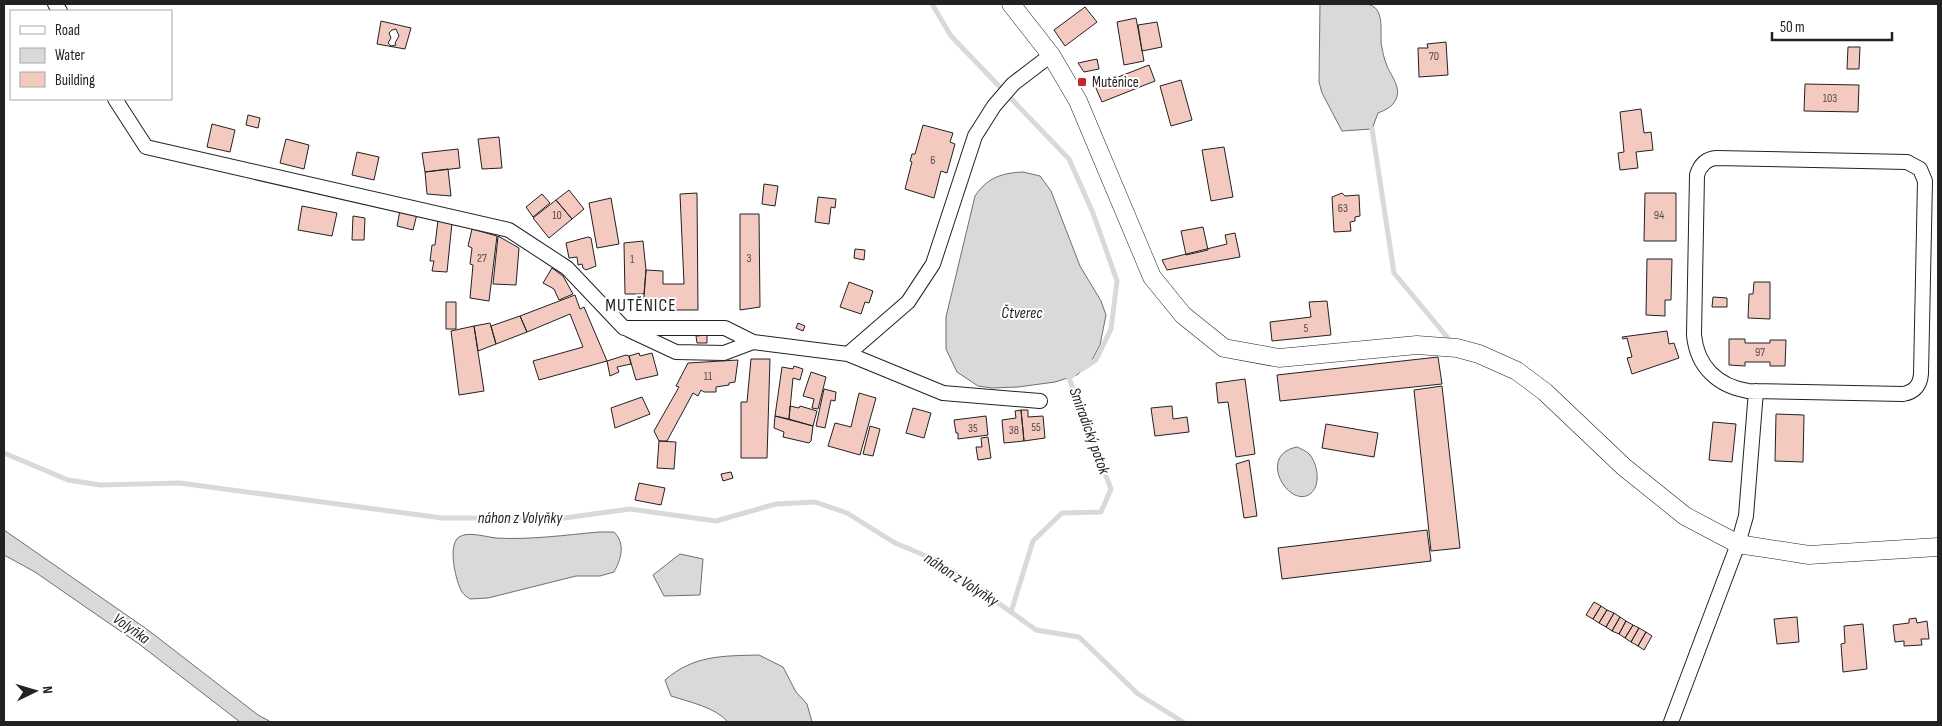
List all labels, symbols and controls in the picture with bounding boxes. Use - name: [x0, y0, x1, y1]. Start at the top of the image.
- legend: [10, 10, 172, 100]
- scale bar: [1772, 10, 1892, 42]
- text: 50 m: [1780, 18, 1805, 37]
- text: Road: [55, 21, 80, 40]
- text: Water: [55, 46, 86, 65]
- house number: 70: [1429, 49, 1439, 64]
- text: Building: [55, 71, 95, 90]
- place label: Mutěnice: [1092, 73, 1139, 92]
- marker: Mutěnice: [1076, 76, 1088, 88]
- house number: 103: [1823, 91, 1837, 106]
- house number: 6: [930, 153, 936, 168]
- house number: 63: [1338, 201, 1348, 216]
- house number: 10: [552, 208, 562, 223]
- house number: 94: [1654, 208, 1664, 223]
- house number: 27: [477, 251, 487, 266]
- house number: 3: [746, 251, 752, 266]
- house number: 1: [630, 252, 635, 267]
- district label: MUTĚNICE: [605, 295, 677, 316]
- water label: Čtverec: [1001, 304, 1043, 323]
- house number: 5: [1304, 321, 1309, 336]
- house number: 97: [1755, 345, 1765, 360]
- house number: 11: [704, 369, 713, 384]
- water label: Smiradický potok: [1065, 385, 1114, 478]
- house number: 55: [1031, 420, 1041, 435]
- house number: 35: [968, 421, 978, 436]
- house number: 38: [1009, 423, 1019, 438]
- water label: náhon z Volyňky: [478, 509, 563, 528]
- water label: náhon z Volyňky: [920, 549, 1002, 611]
- water label: Volyňka: [109, 609, 154, 649]
- north arrow: [10, 666, 60, 716]
- text: N: [39, 685, 56, 694]

